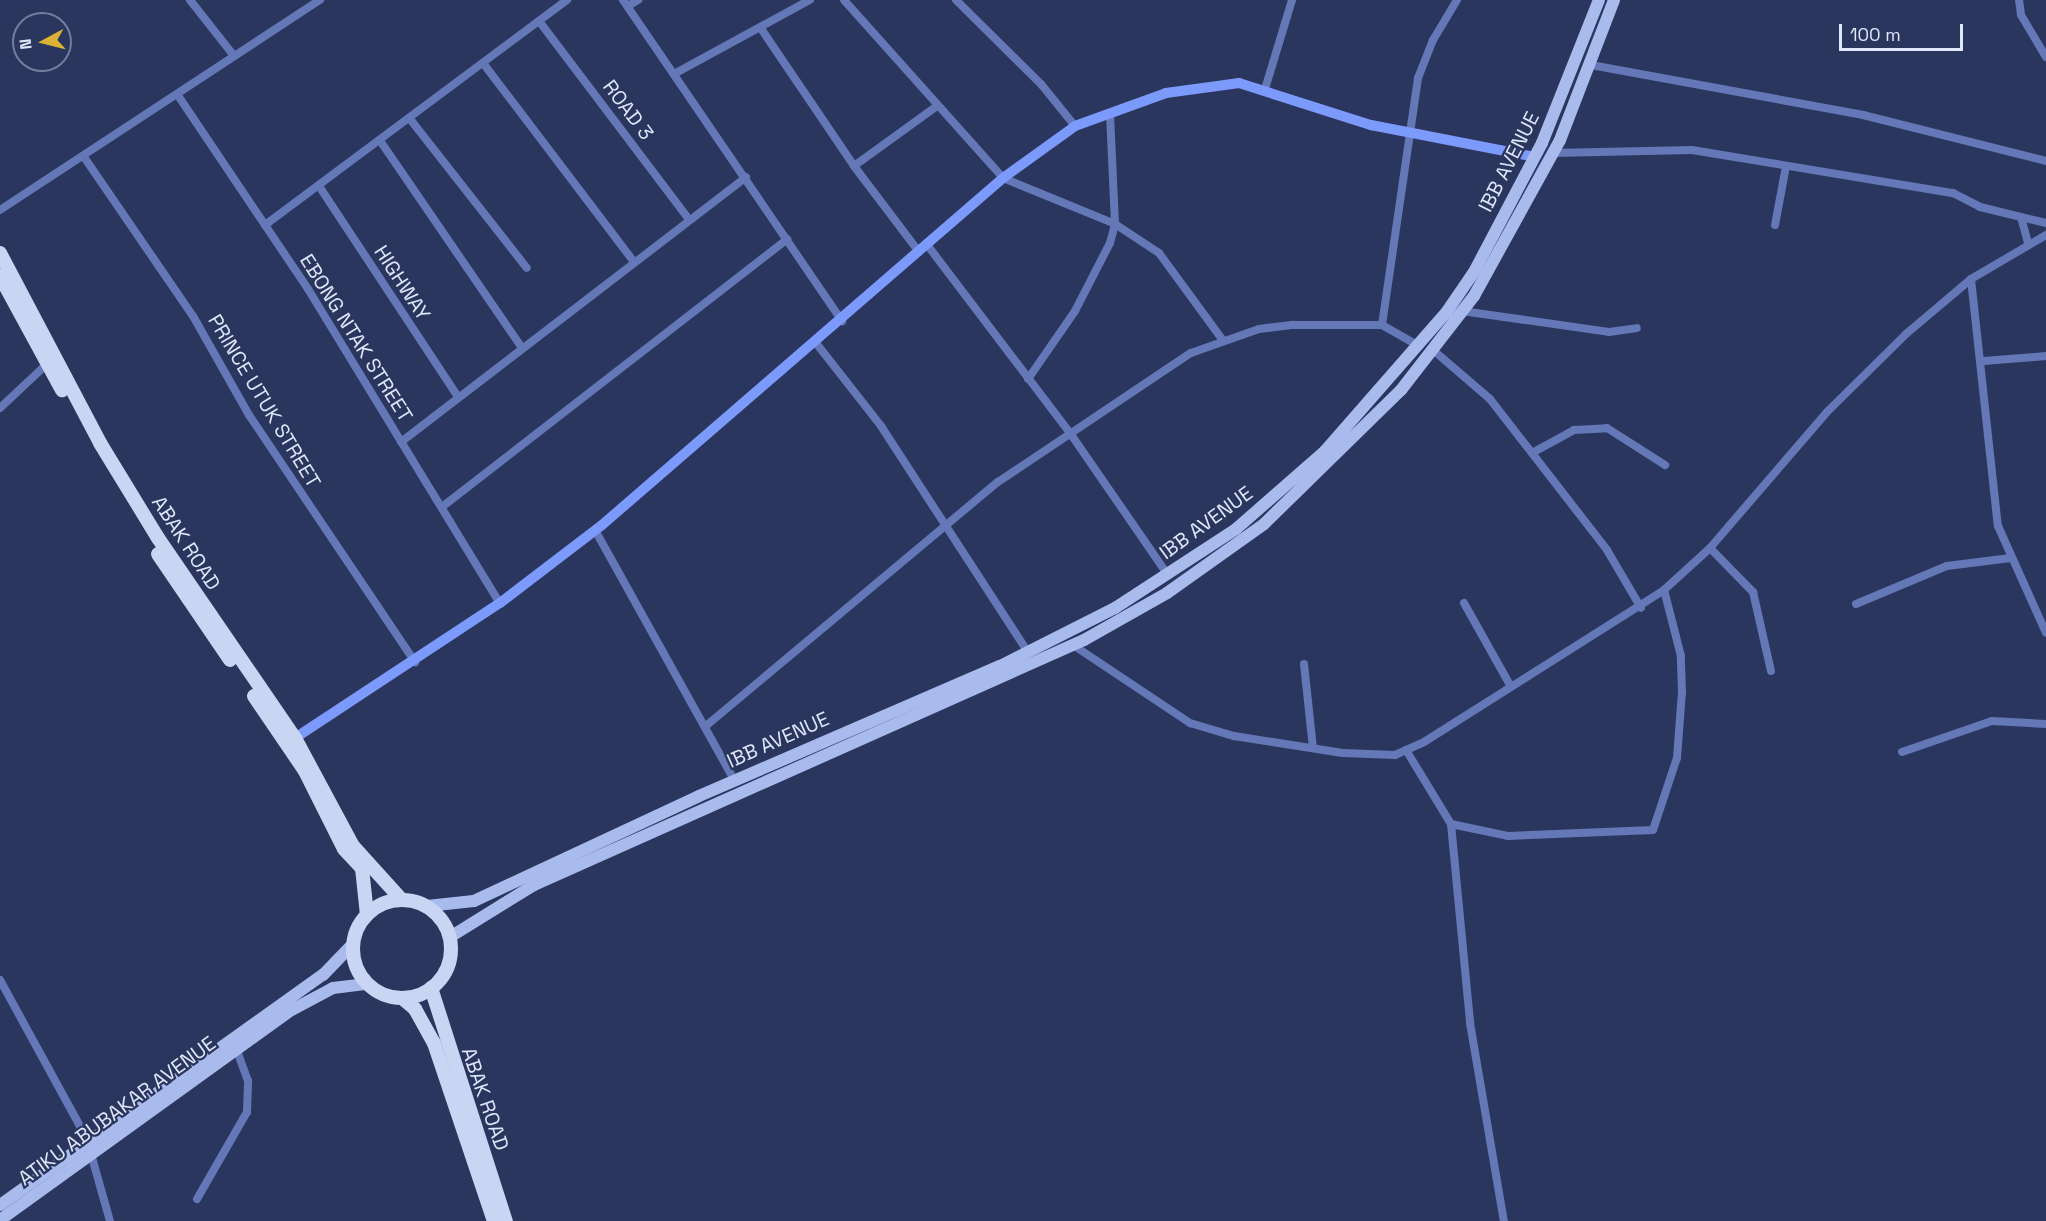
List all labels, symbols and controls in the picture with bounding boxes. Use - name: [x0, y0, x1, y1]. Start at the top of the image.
- north arrow: [12, 12, 72, 72]
- scale bar: [1842, 12, 1966, 50]
- text: 100 m: [1850, 23, 1901, 46]
- text: N: [15, 37, 37, 51]
- street label: ROAD 3: [598, 75, 658, 145]
- street label: IBB AVENUE: [1473, 108, 1545, 216]
- street label: HIGHWAY: [369, 241, 435, 325]
- street label: EBONG NTAK STREET: [295, 250, 417, 426]
- street label: PRINCE UTUK STREET: [203, 310, 325, 492]
- street label: IBB AVENUE: [1155, 481, 1257, 565]
- street label: ABAK ROAD: [147, 491, 225, 595]
- street label: IBB AVENUE: [723, 707, 833, 773]
- street label: ATIKU ABUBAKAR AVENUE: [13, 1031, 221, 1191]
- street label: ABAK ROAD: [456, 1044, 514, 1154]

